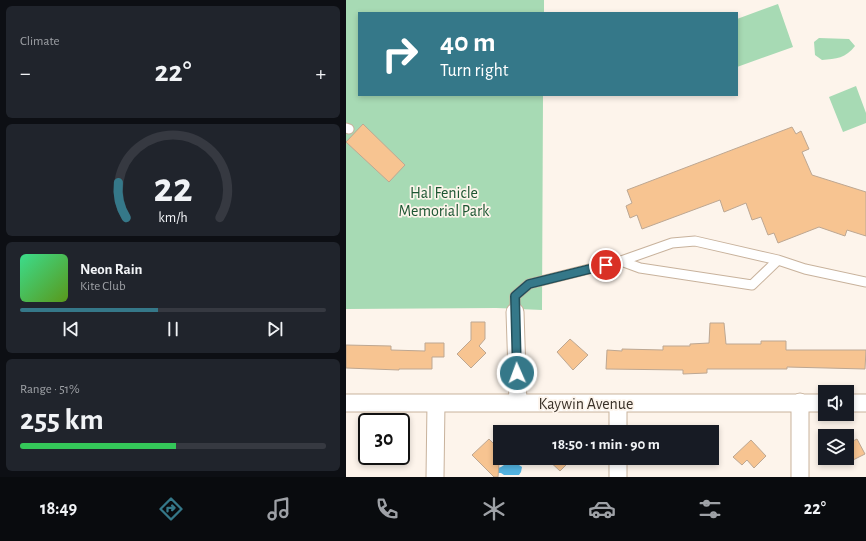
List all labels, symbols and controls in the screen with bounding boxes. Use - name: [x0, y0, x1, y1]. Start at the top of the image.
- icon: right: [374, 28, 426, 80]
- text: 40 m: [440, 29, 496, 57]
- text: Climate: [20, 35, 59, 48]
- text: 22°: [154, 57, 192, 87]
- text: −: [20, 62, 31, 84]
- text: +: [315, 62, 326, 84]
- text: Turn right: [440, 62, 509, 80]
- text: 22: [153, 167, 193, 208]
- park label: Hal Fenicle Memorial Park: [399, 185, 490, 219]
- text: km/h: [158, 210, 188, 224]
- pin: [589, 248, 623, 282]
- icon: arrive: [595, 254, 617, 276]
- text: Neon Rain: [80, 262, 142, 277]
- text: Kite Club: [80, 280, 126, 293]
- icon: previous: [60, 318, 82, 340]
- icon: pause: [162, 318, 184, 340]
- icon: next: [264, 318, 286, 340]
- position arrow: [496, 352, 538, 394]
- text: Range · 51%: [20, 383, 80, 396]
- map controls: [818, 385, 854, 465]
- button: sound: [818, 385, 854, 421]
- street label: Kaywin Avenue: [539, 396, 633, 413]
- text: 255 km: [20, 405, 104, 435]
- speed limit sign: 30: [358, 413, 410, 465]
- button: layers: [818, 429, 854, 465]
- text: 18:50 · 1 min · 90 m: [552, 437, 660, 452]
- icon: directions: [157, 495, 185, 523]
- icon: music: [265, 495, 293, 523]
- icon: phone: [373, 495, 401, 523]
- icon: climate: [480, 495, 508, 523]
- icon: car: [588, 495, 616, 523]
- icon: filters: [696, 495, 724, 523]
- text: 18:49: [40, 500, 77, 518]
- text: 22°: [804, 500, 826, 518]

